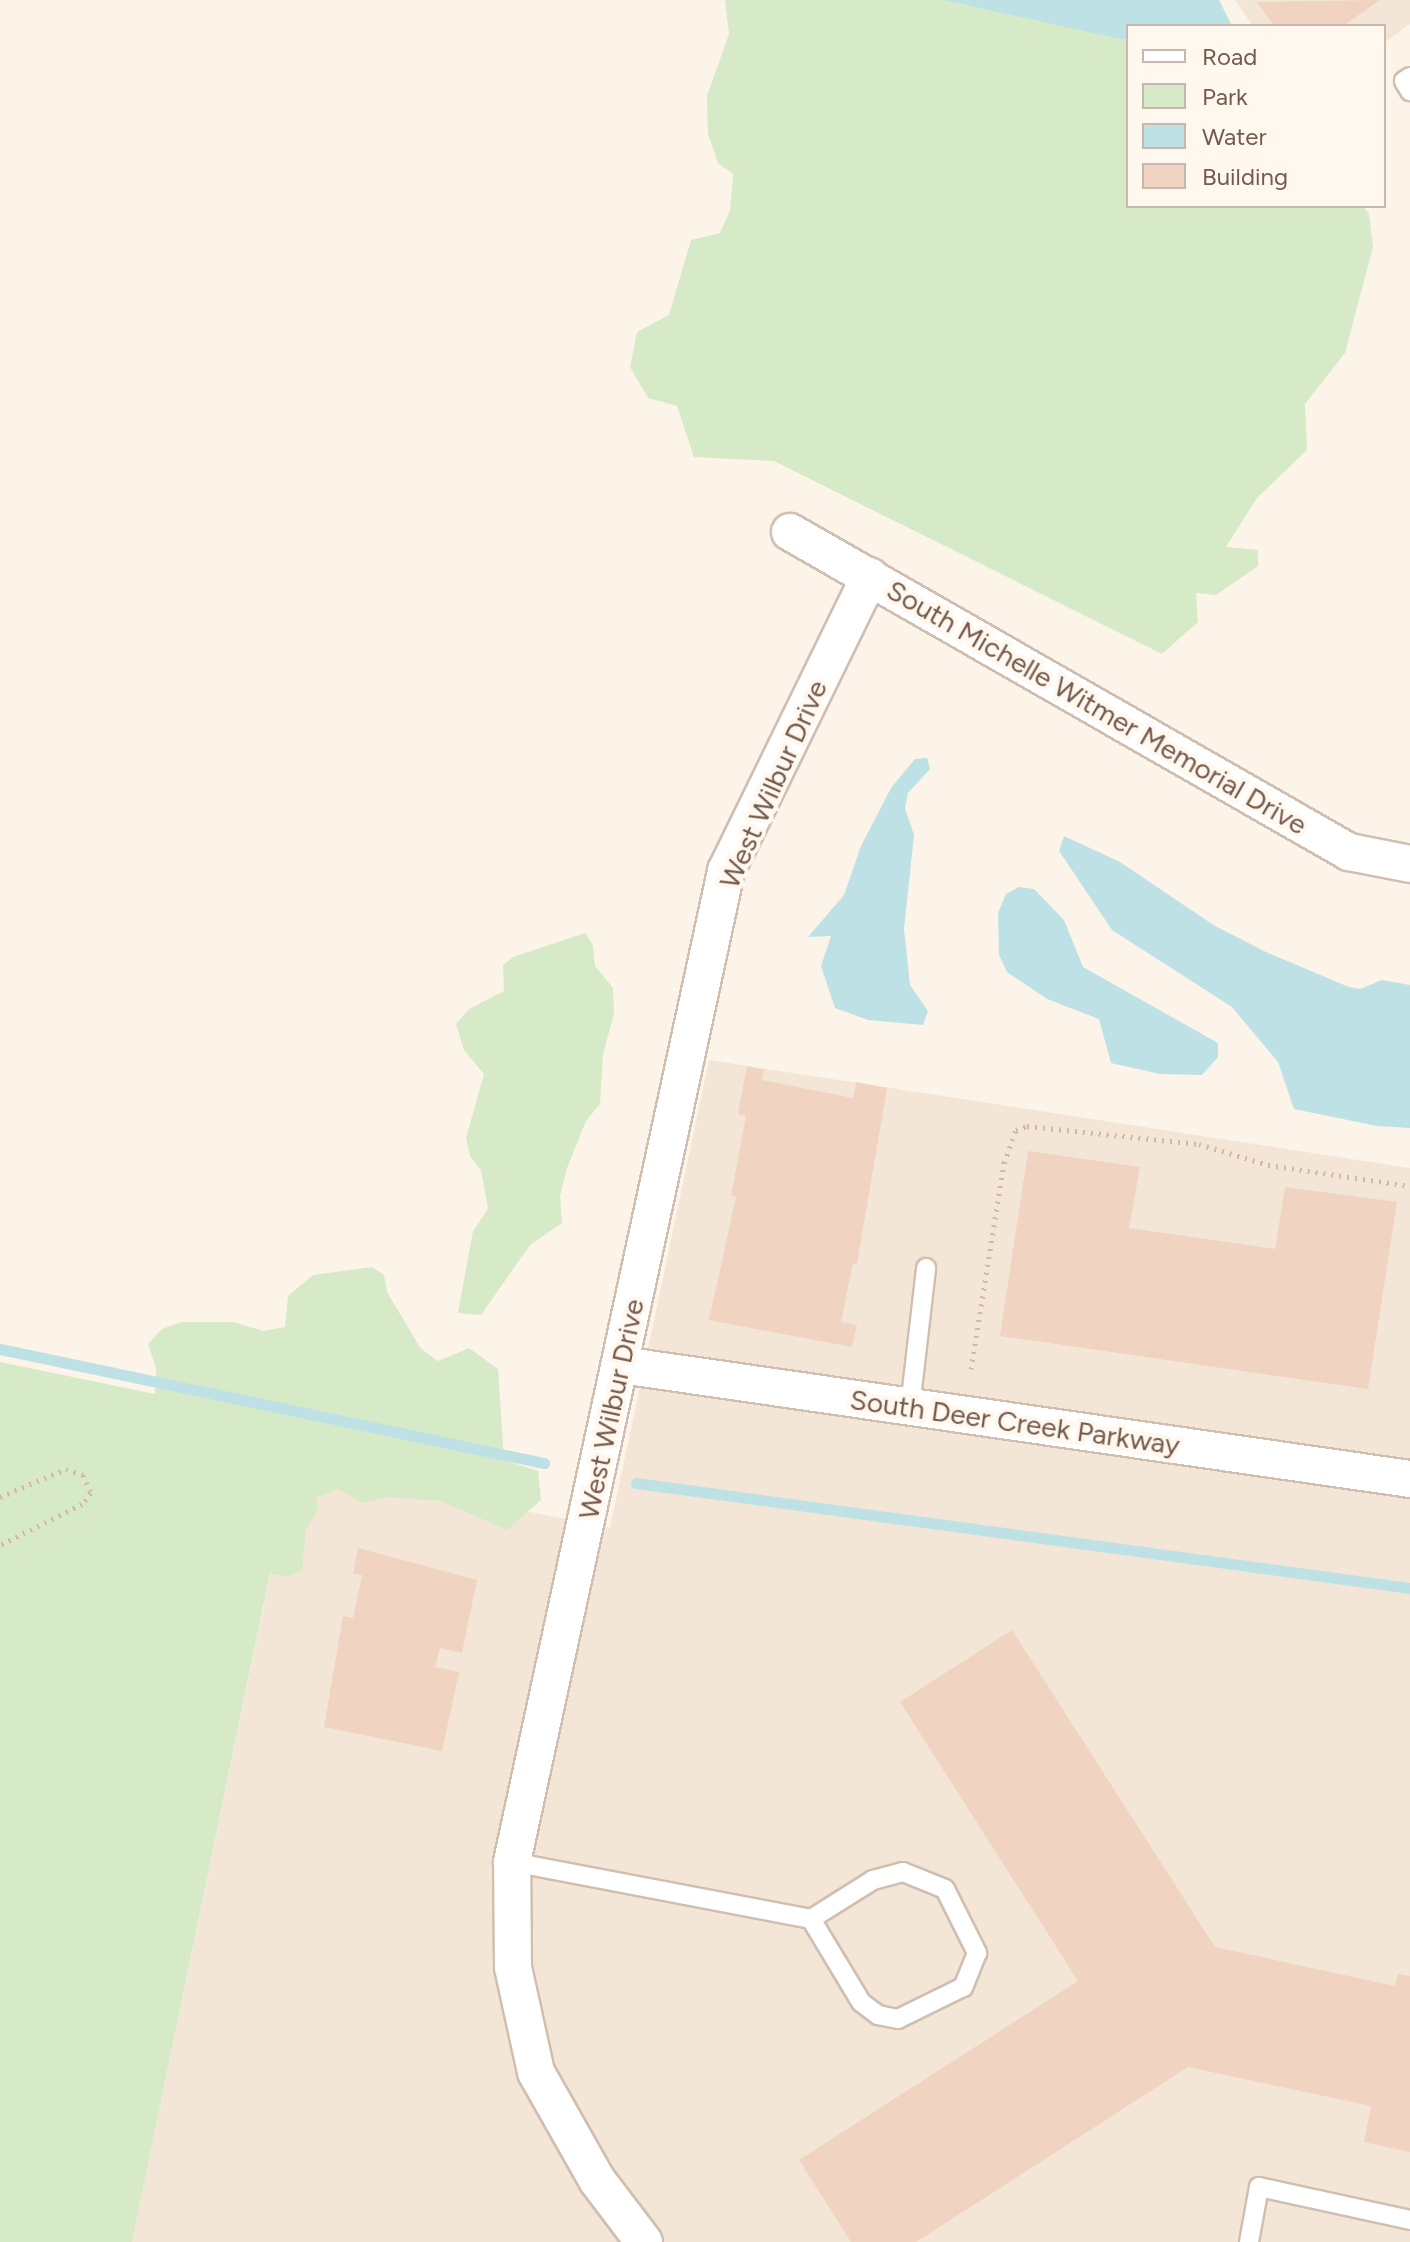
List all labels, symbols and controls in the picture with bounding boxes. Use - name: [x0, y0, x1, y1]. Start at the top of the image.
- legend: [1126, 24, 1386, 208]
- text: Road: [1202, 42, 1257, 71]
- text: Park: [1202, 82, 1248, 111]
- text: Water: [1202, 122, 1267, 151]
- text: Building: [1202, 162, 1288, 191]
- street label: South Michelle Witmer Memorial Drive: [881, 573, 1313, 841]
- street label: West Wilbur Drive: [712, 675, 834, 893]
- street label: West Wilbur Drive: [571, 1296, 651, 1522]
- street label: South Deer Creek Parkway: [848, 1382, 1182, 1462]

